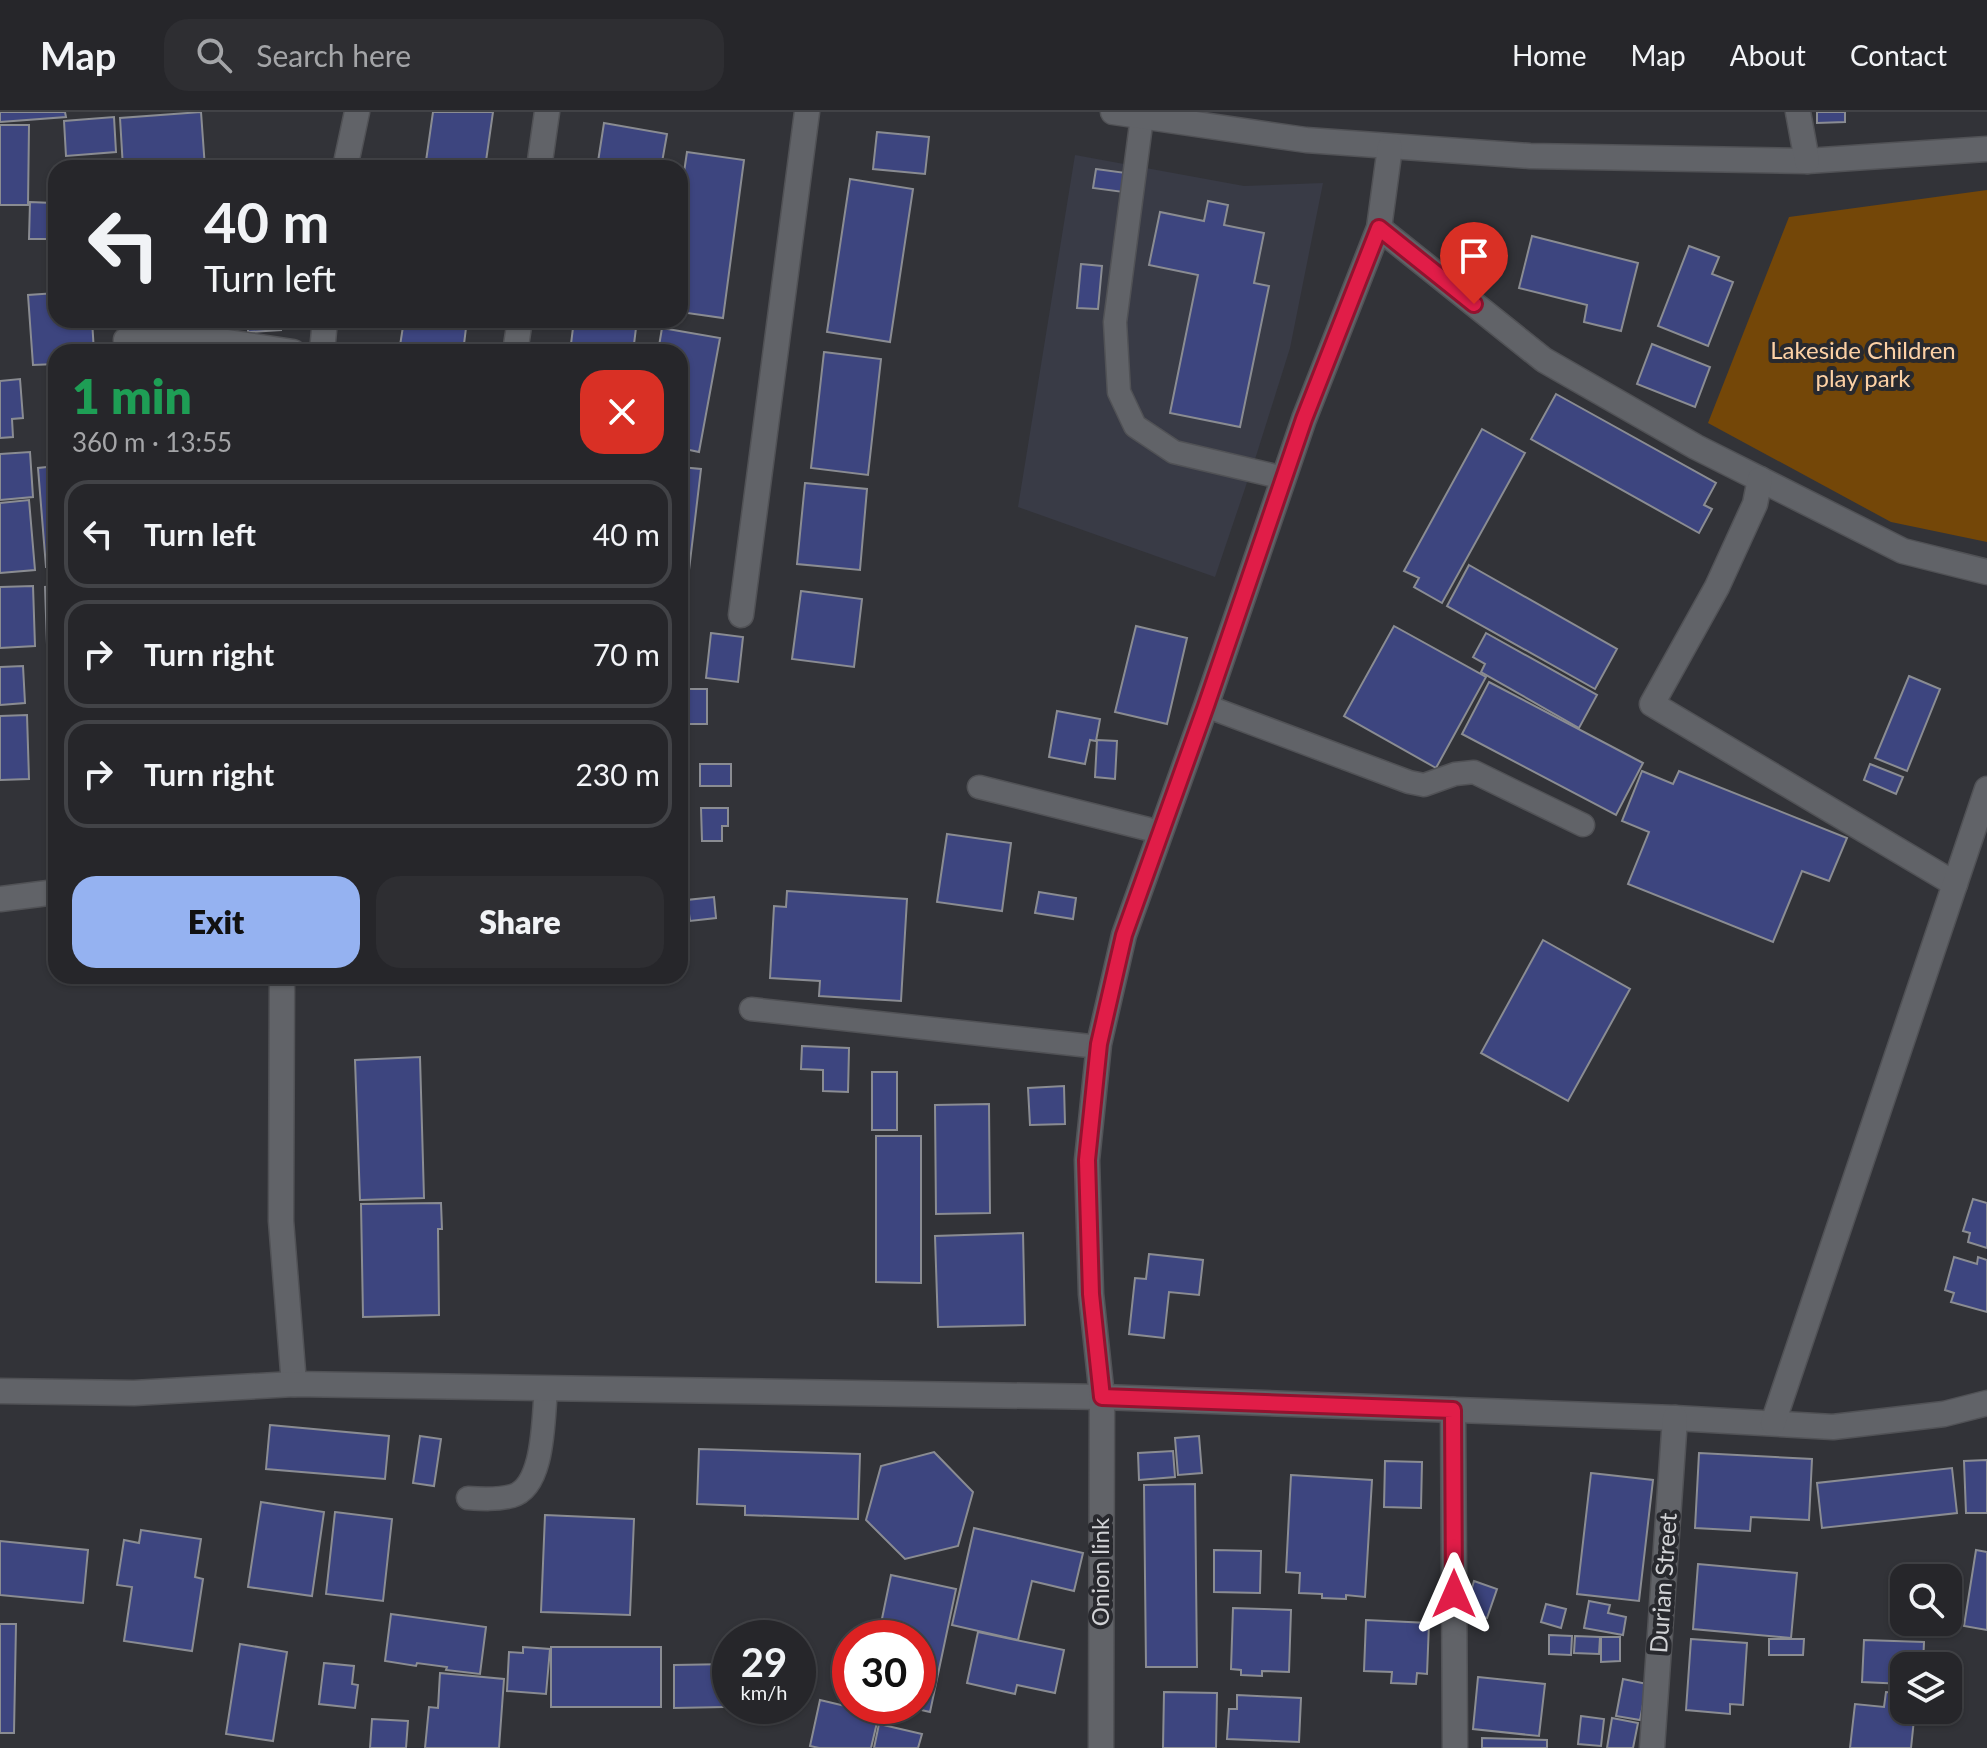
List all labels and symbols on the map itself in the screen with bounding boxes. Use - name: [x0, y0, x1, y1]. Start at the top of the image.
- pin: [1440, 222, 1508, 304]
- park label: Lakeside Children play park: [1770, 335, 1956, 392]
- street label: Durian Street: [1643, 1511, 1682, 1654]
- street label: Onion link: [1085, 1517, 1114, 1626]
- position arrow: [1412, 1552, 1496, 1636]
- speed limit sign: 30: [832, 1620, 936, 1724]

